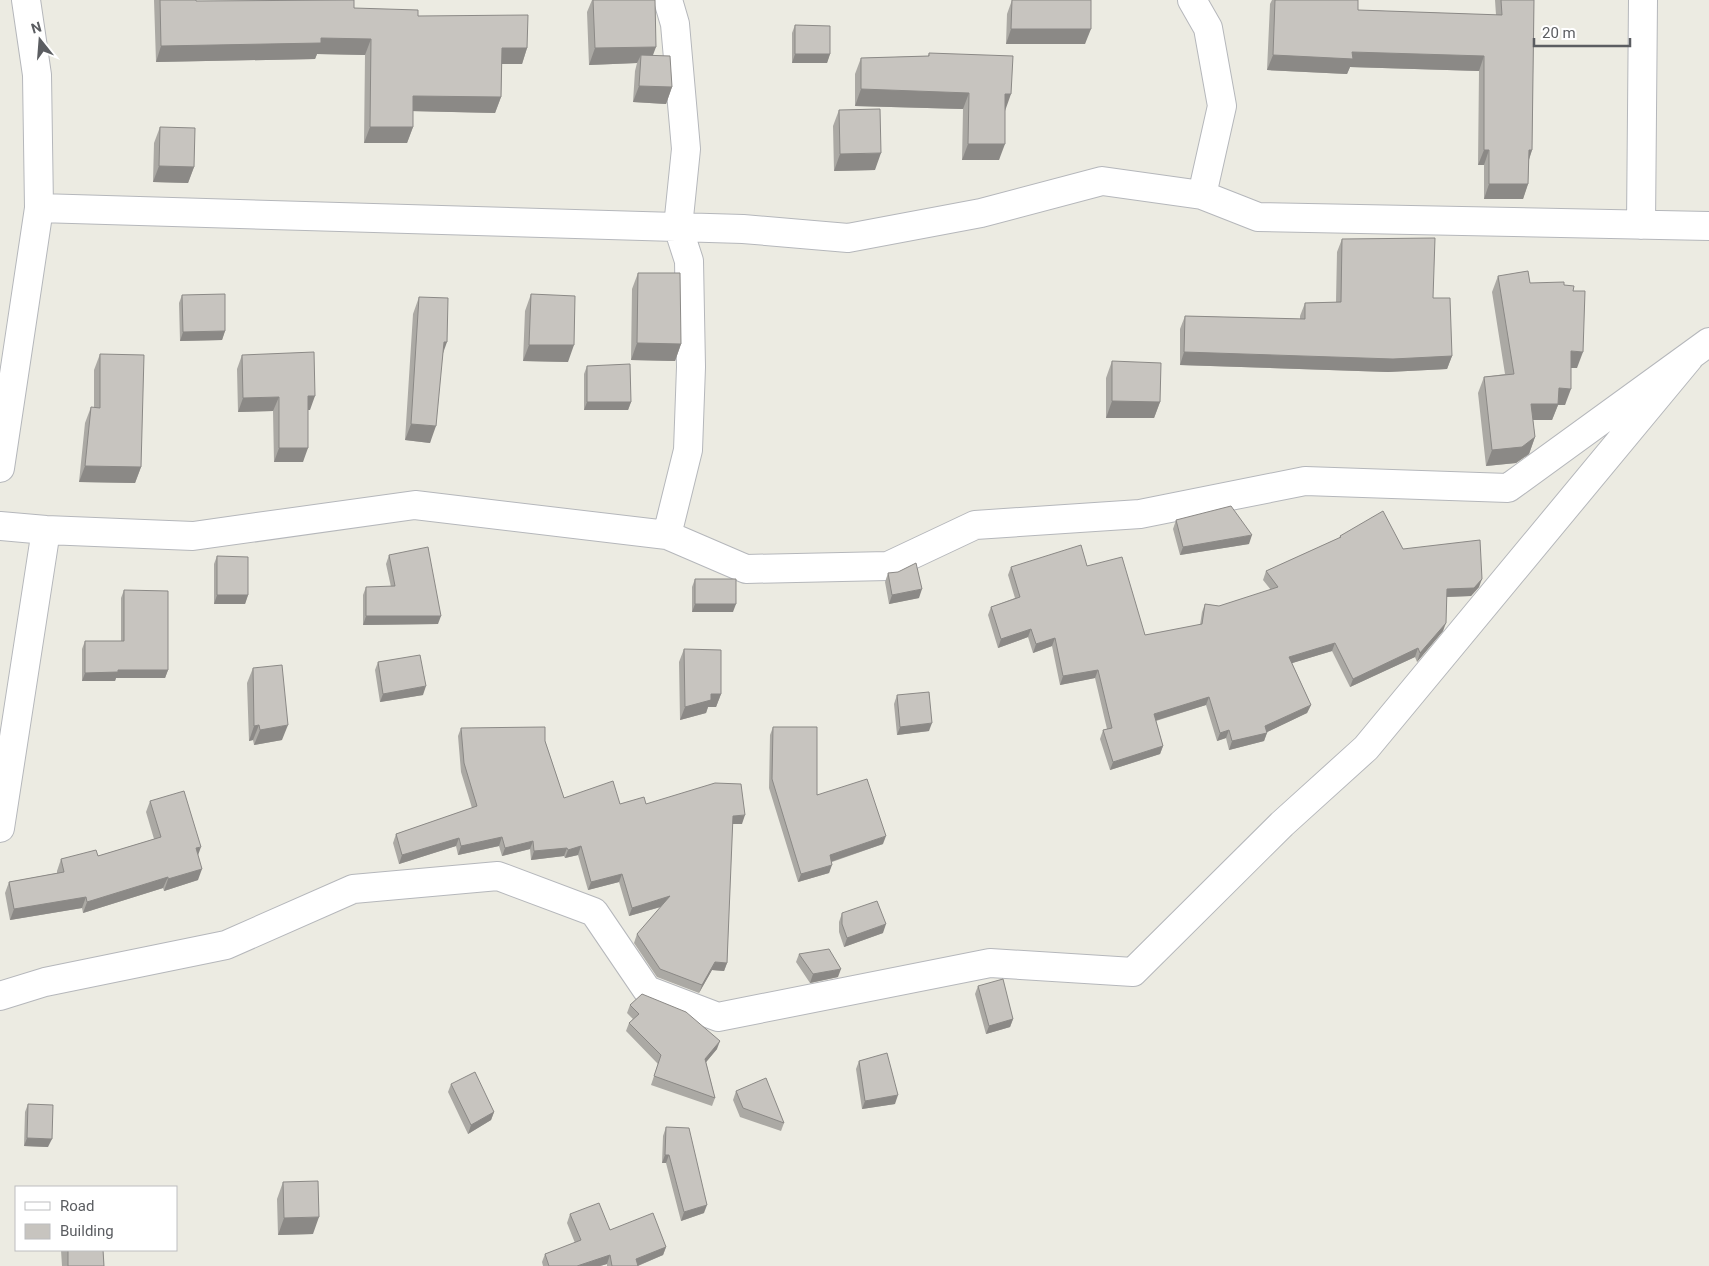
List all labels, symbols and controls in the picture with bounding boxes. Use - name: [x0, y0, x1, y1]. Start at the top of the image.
- north arrow: [15, 15, 65, 65]
- scale bar: [1534, 15, 1630, 47]
- text: N: [29, 18, 43, 37]
- text: 20 m: [1542, 24, 1576, 42]
- legend: [15, 1186, 178, 1251]
- text: Road: [60, 1197, 94, 1215]
- text: Building: [60, 1222, 114, 1240]

